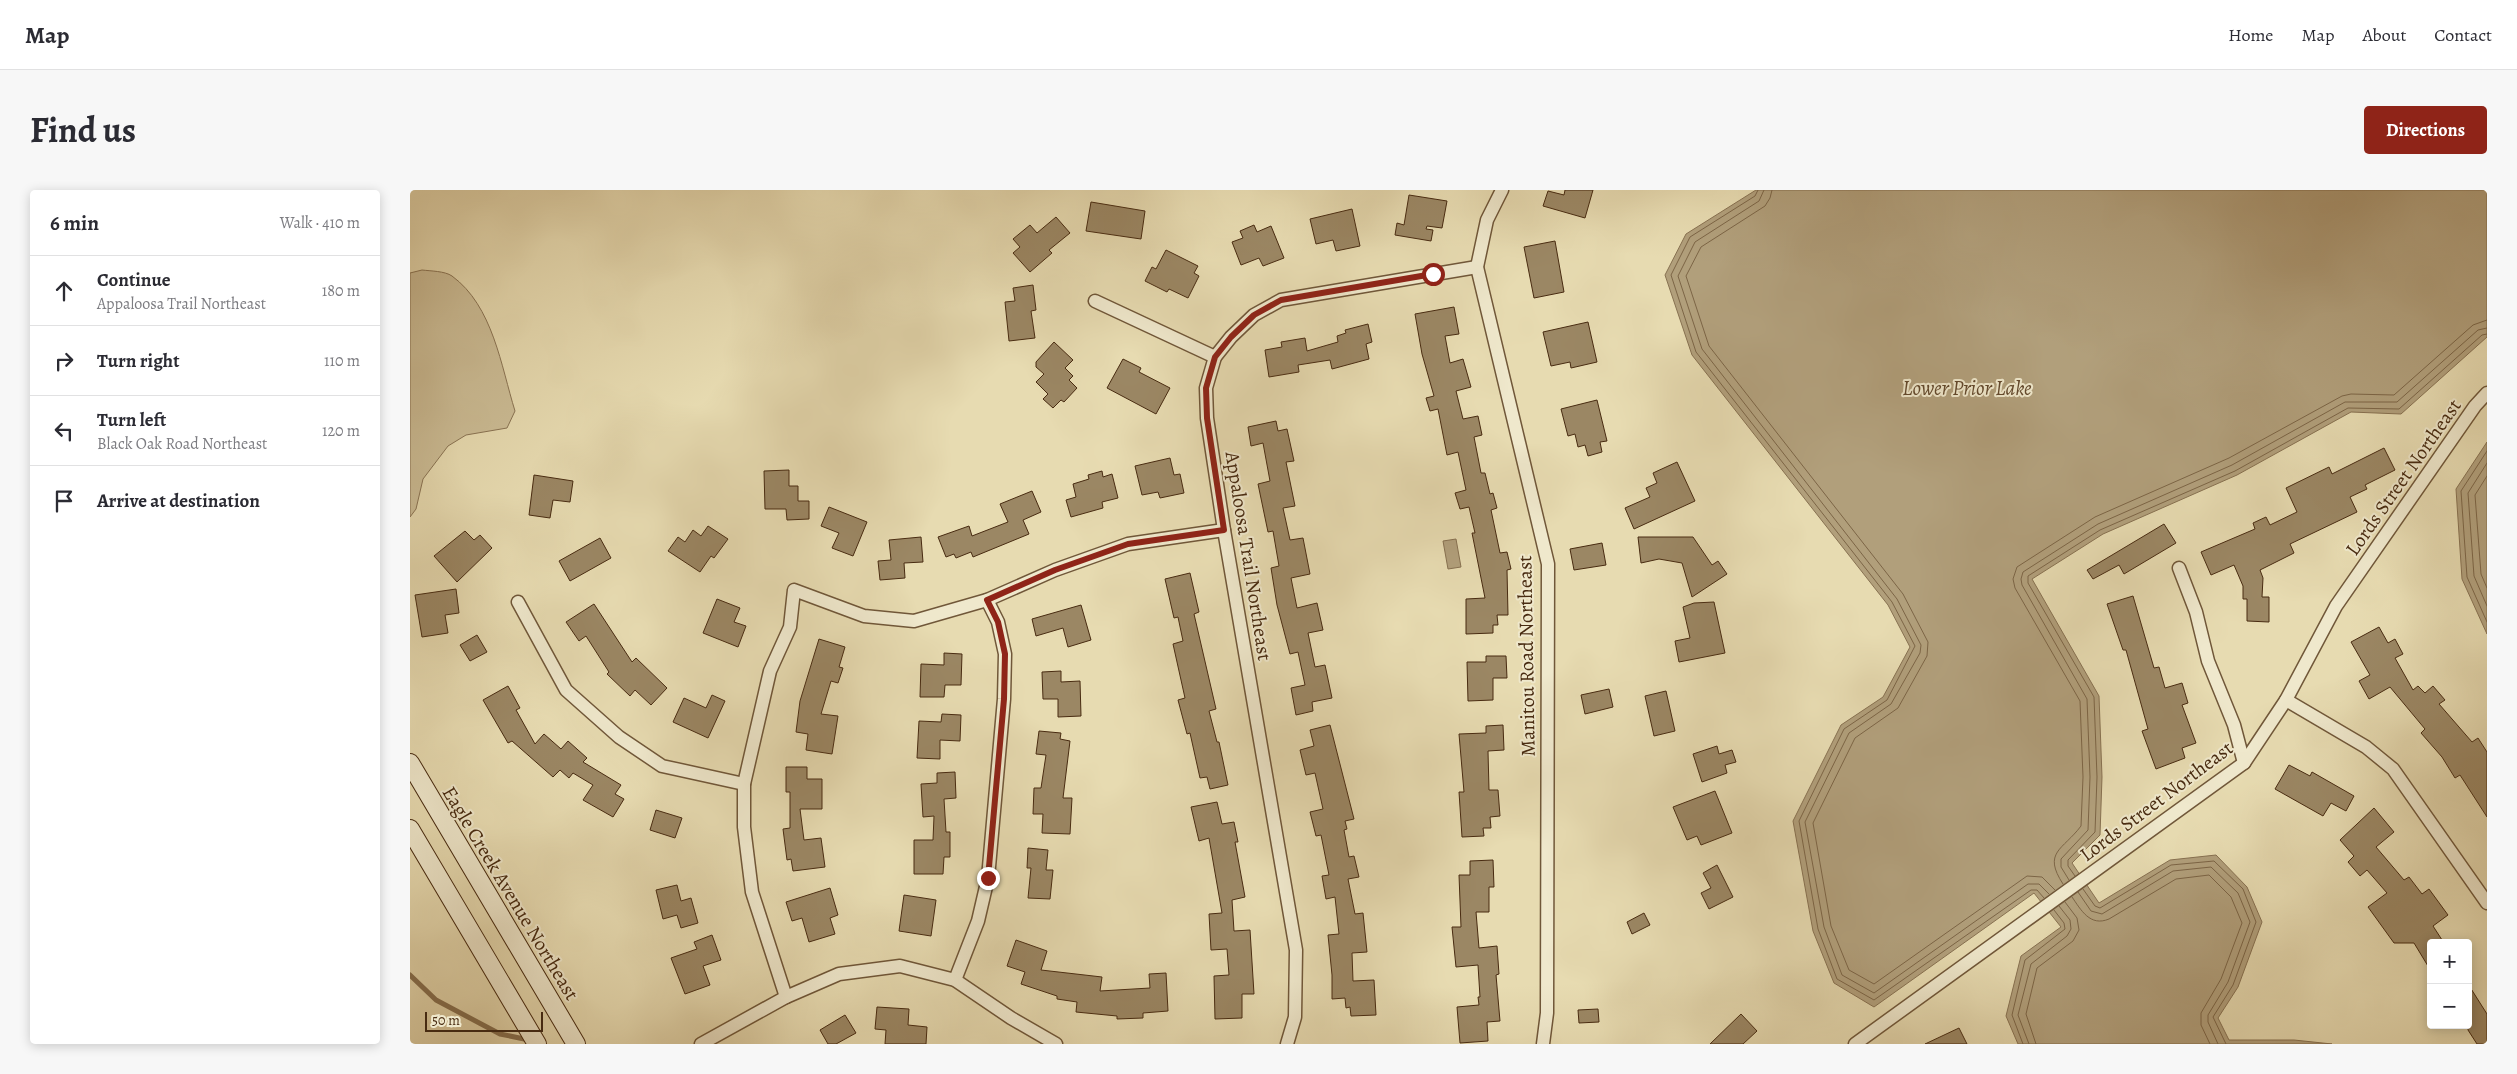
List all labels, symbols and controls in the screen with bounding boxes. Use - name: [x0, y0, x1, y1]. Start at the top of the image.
- text: Map: [25, 19, 69, 51]
- text: Home: [2228, 23, 2273, 47]
- text: Map: [2301, 23, 2334, 47]
- text: About: [2362, 23, 2406, 47]
- text: Contact: [2434, 23, 2492, 47]
- text: Find us: [30, 106, 136, 154]
- button: Directions: [2364, 106, 2487, 154]
- text: 6 min: [50, 209, 99, 237]
- text: Walk · 410 m: [280, 212, 360, 234]
- route start: [1422, 263, 1445, 286]
- text: Continue: [97, 267, 171, 293]
- icon: ahead: [50, 277, 78, 305]
- text: 180 m: [322, 280, 360, 302]
- text: Appaloosa Trail Northeast: [97, 293, 266, 315]
- icon: right: [50, 347, 78, 375]
- text: Turn right: [97, 348, 179, 374]
- text: 110 m: [324, 350, 360, 372]
- water label: Lower Prior Lake: [1902, 374, 2032, 402]
- street label: Lords Street Northeast: [2339, 393, 2468, 561]
- text: Turn left: [97, 407, 166, 433]
- icon: left: [50, 417, 78, 445]
- text: 120 m: [322, 420, 360, 442]
- text: Black Oak Road Northeast: [97, 433, 267, 455]
- street label: Appaloosa Trail Northeast: [1218, 449, 1278, 663]
- icon: arrive: [50, 487, 78, 515]
- text: Arrive at destination: [97, 488, 260, 514]
- street label: Manitou Road Northeast: [1511, 555, 1542, 757]
- street label: Lords Street Northeast: [2074, 735, 2239, 868]
- street label: Eagle Creek Avenue Northeast: [436, 781, 586, 1006]
- route end: [977, 867, 1000, 890]
- map controls: [2427, 939, 2472, 1029]
- button: +: [2427, 939, 2472, 984]
- button: −: [2427, 984, 2472, 1029]
- scale bar: [425, 1009, 542, 1032]
- text: 50 m: [432, 1011, 460, 1030]

